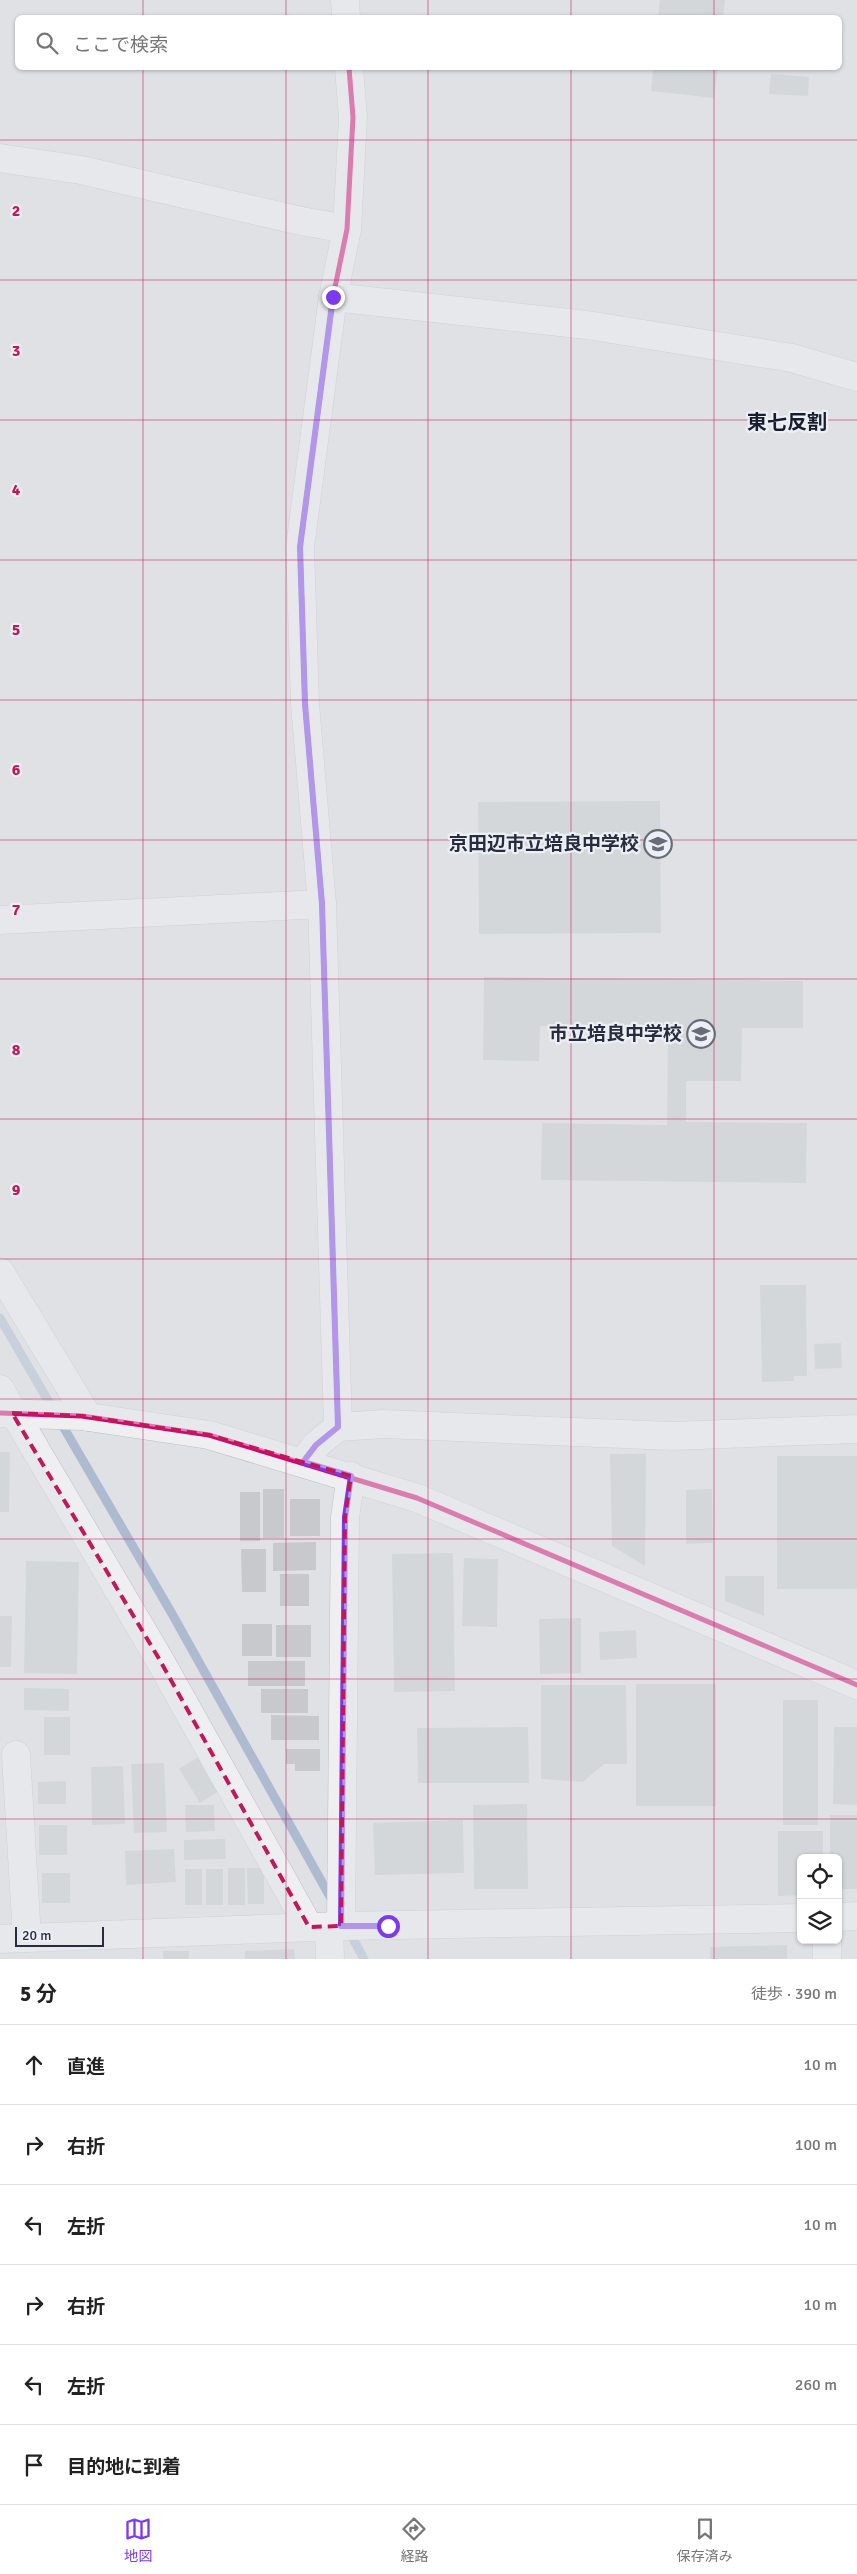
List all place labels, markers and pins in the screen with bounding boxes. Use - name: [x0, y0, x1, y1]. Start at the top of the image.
- school or university icon: 京田辺市立培良中学校: [643, 829, 673, 859]
- place label: 京田辺市立培良中学校: [449, 832, 639, 856]
- school or university icon: 市立培良中学校: [686, 1019, 716, 1049]
- place label: 市立培良中学校: [549, 1022, 682, 1046]

